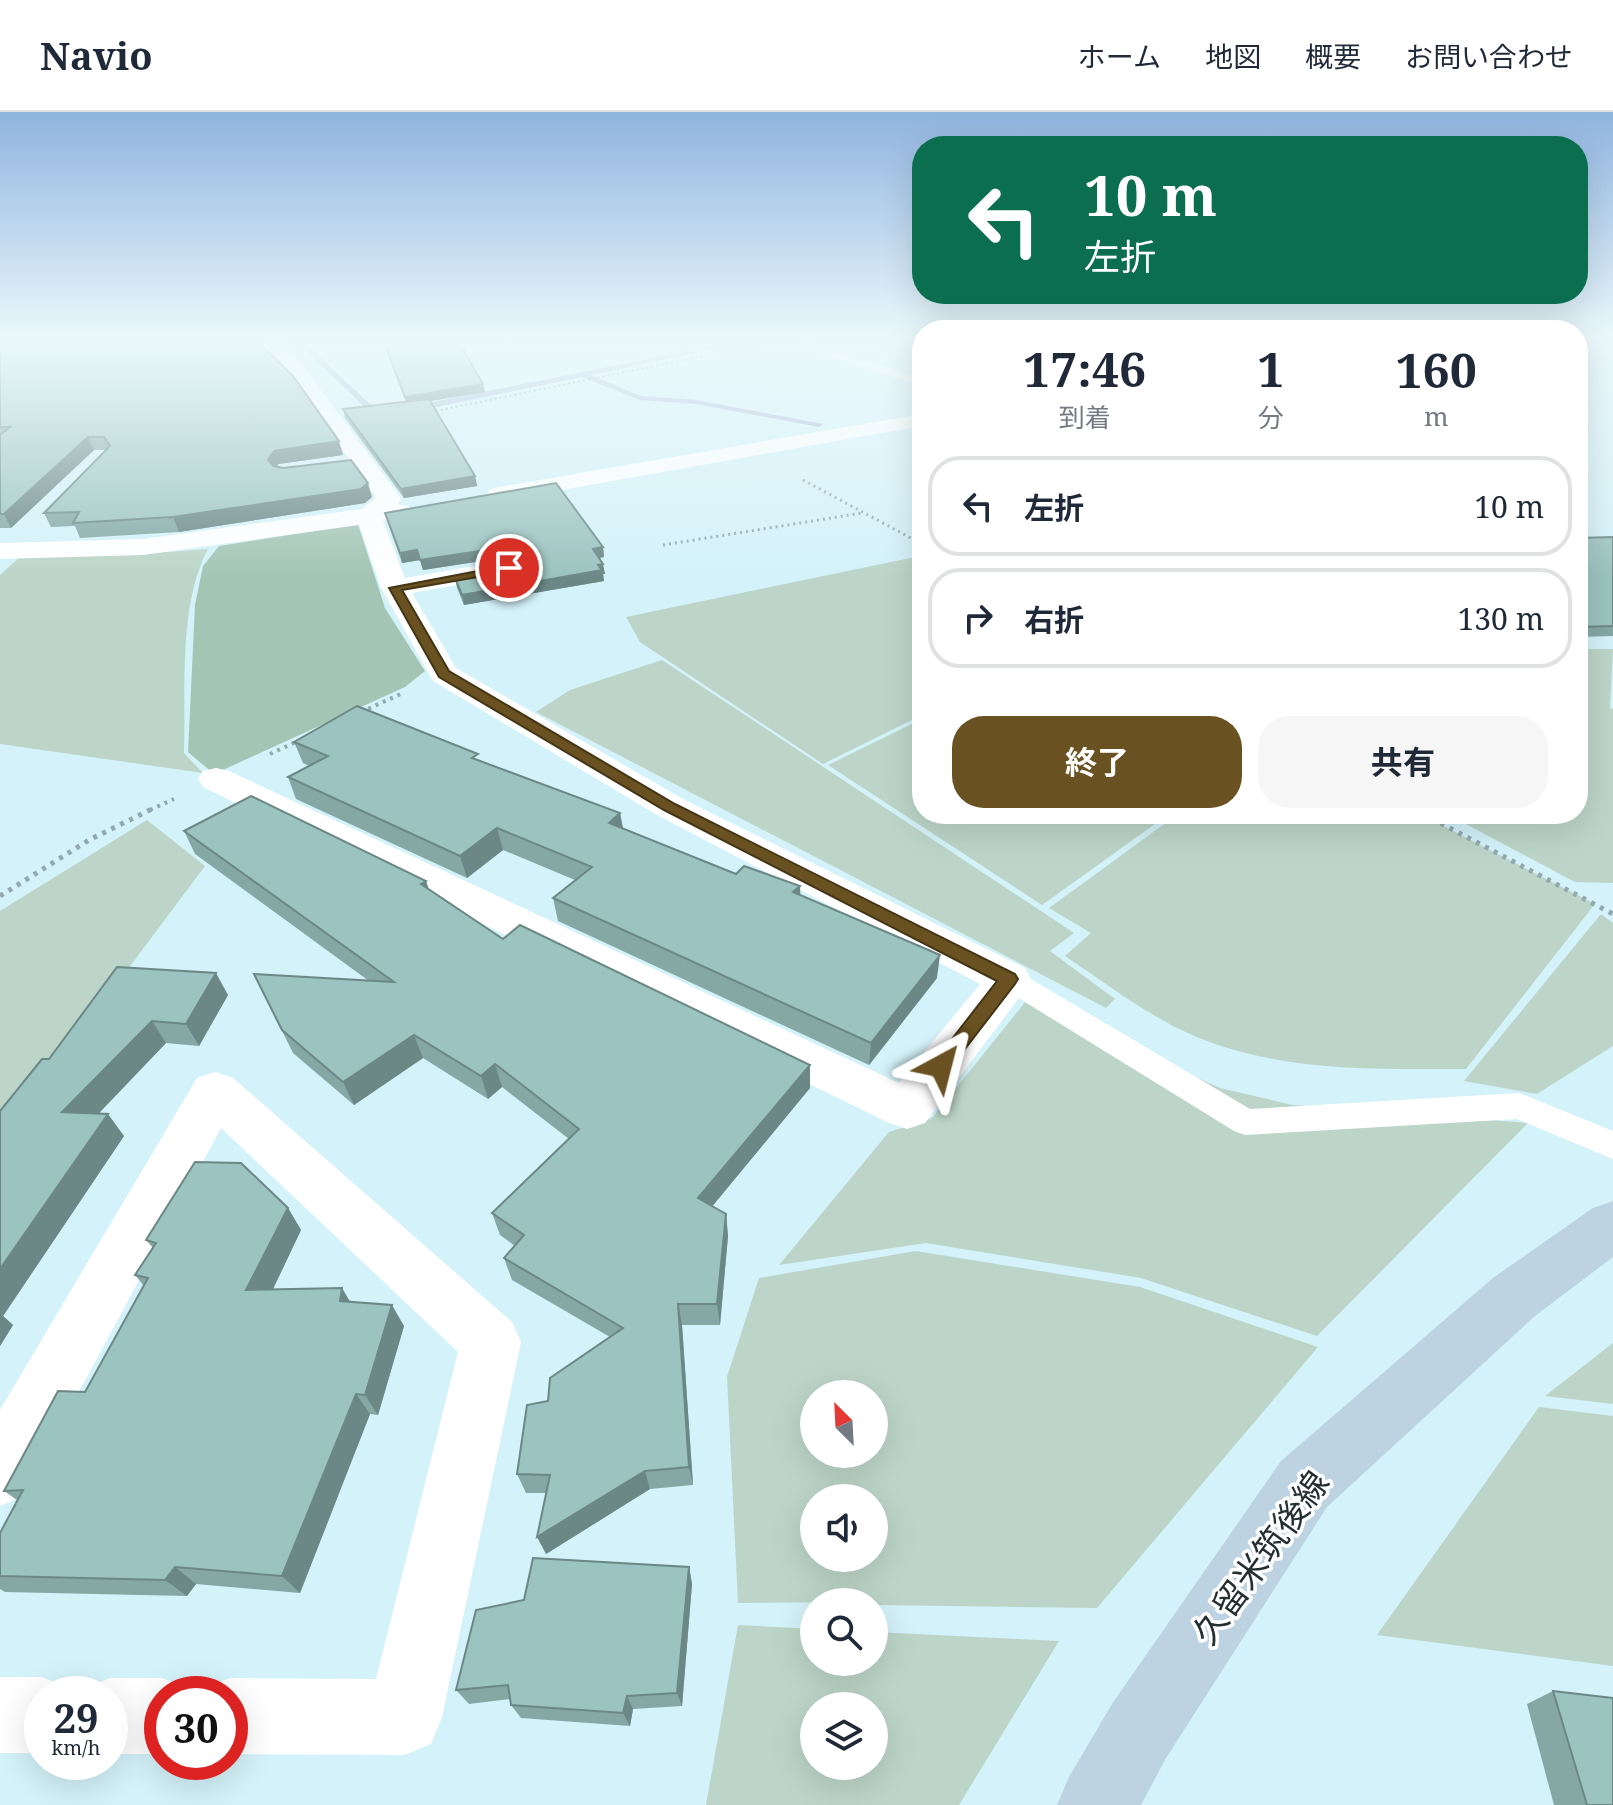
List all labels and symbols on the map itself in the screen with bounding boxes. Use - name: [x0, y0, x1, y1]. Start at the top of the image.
- pin: [475, 534, 543, 602]
- position arrow: [899, 1024, 983, 1108]
- north arrow: [800, 1380, 888, 1468]
- street label: 久留米筑後線: [1181, 1461, 1339, 1653]
- speed limit sign: 30: [144, 1676, 248, 1780]

